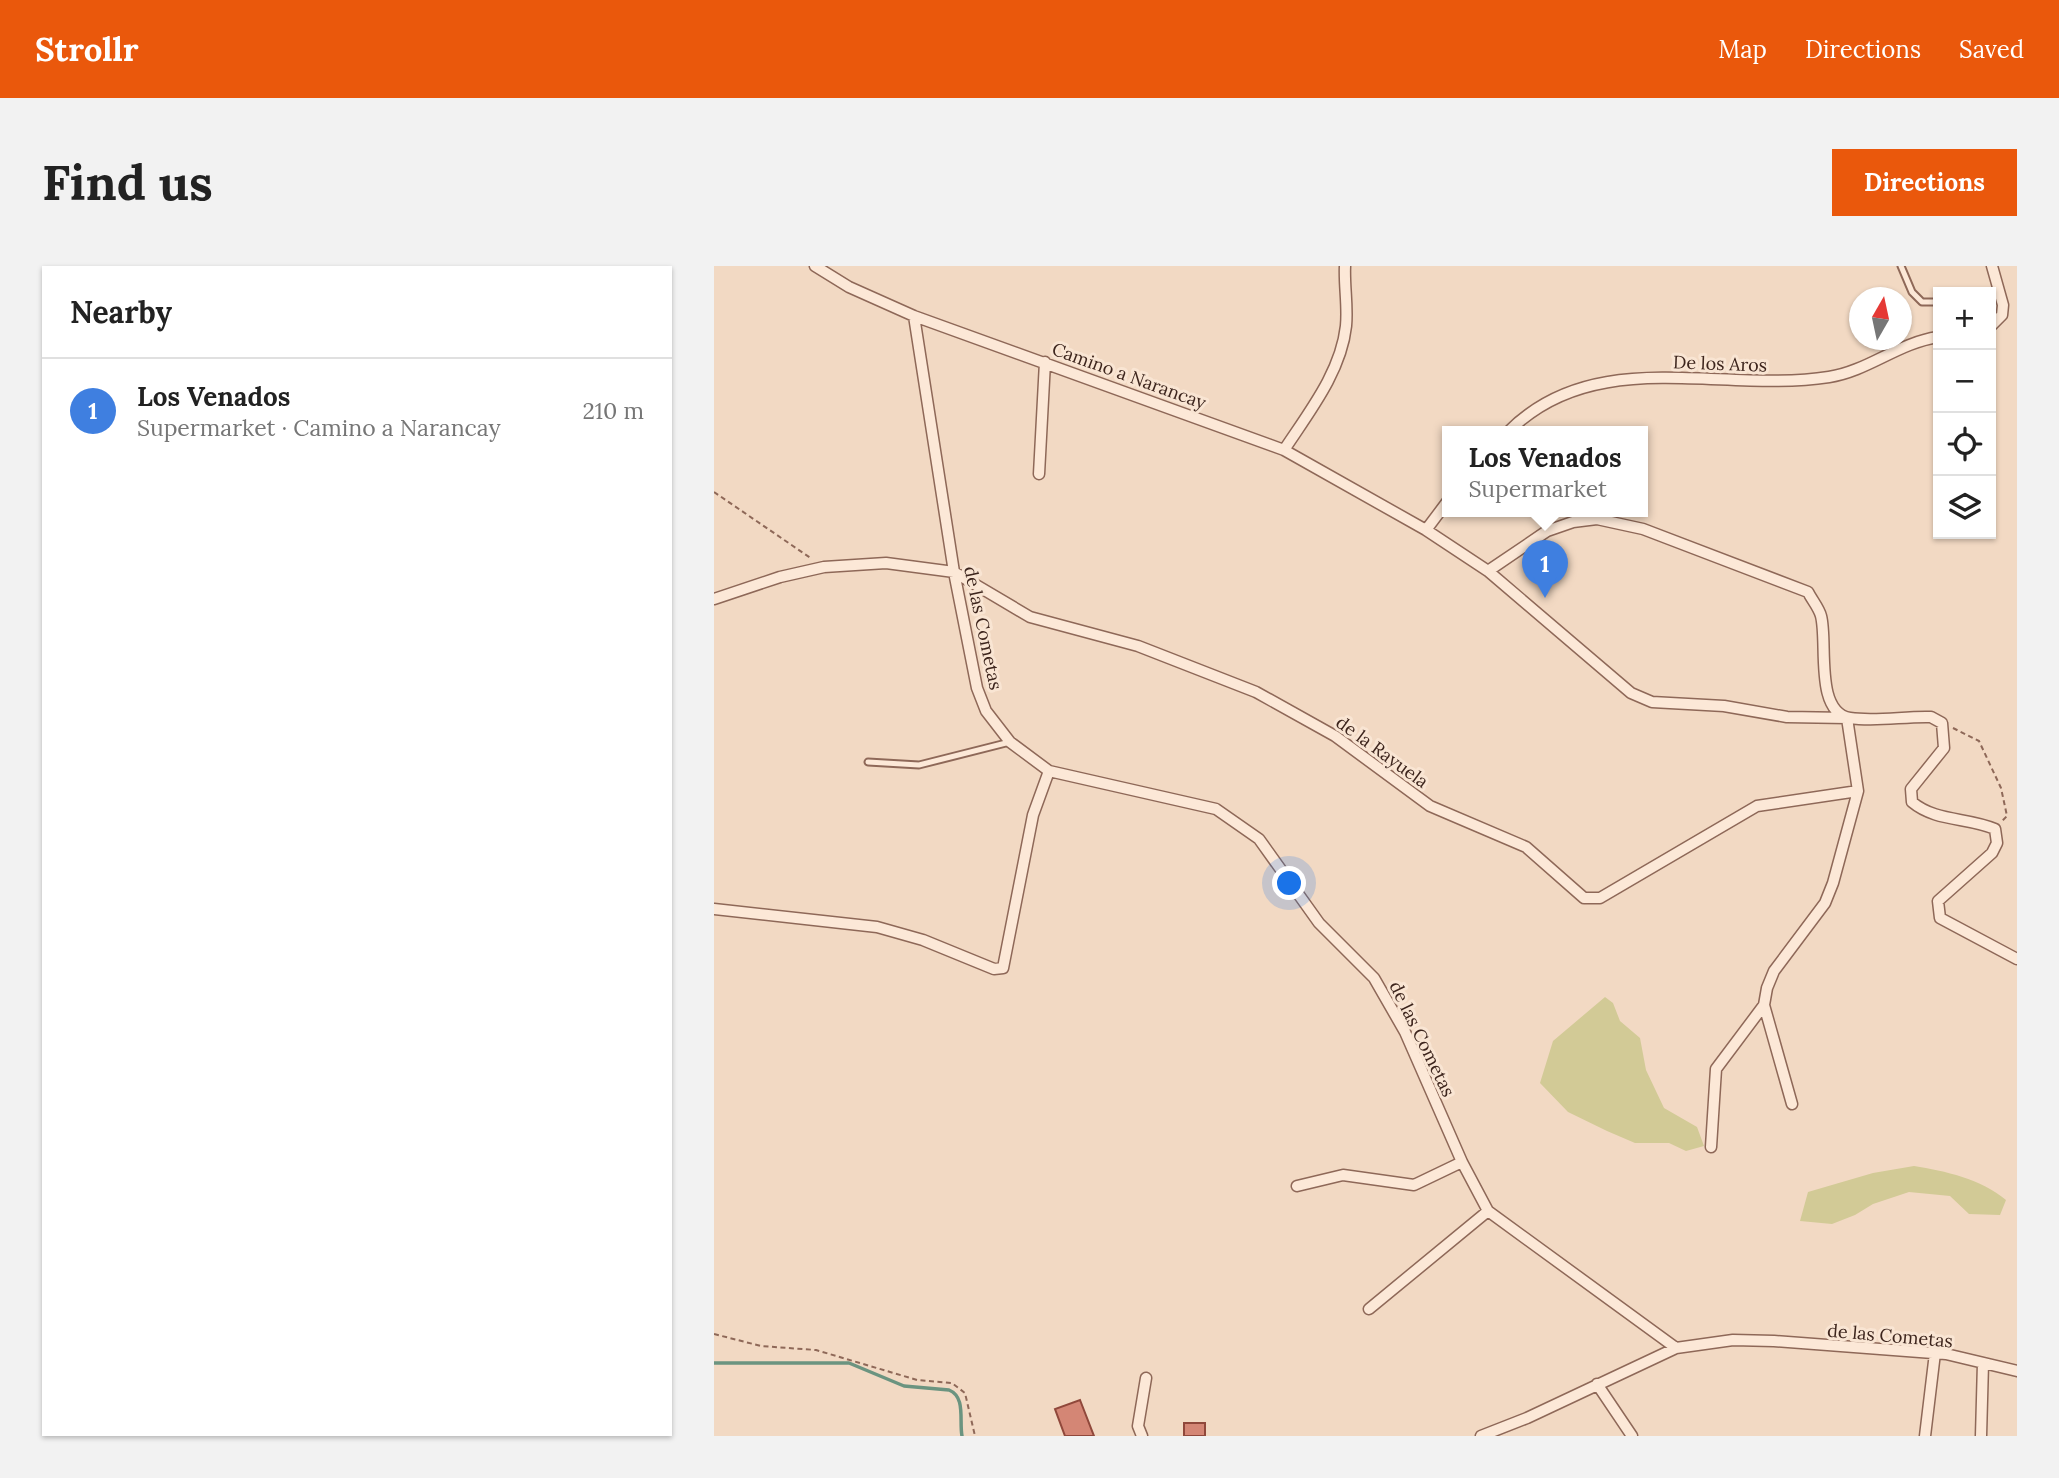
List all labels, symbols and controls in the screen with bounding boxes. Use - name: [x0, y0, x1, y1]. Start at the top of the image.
- text: Strollr: [35, 28, 139, 70]
- text: Map: [1718, 34, 1767, 65]
- text: Directions: [1805, 34, 1921, 65]
- text: Saved: [1959, 34, 2024, 65]
- button: Directions: [1832, 149, 2017, 216]
- text: Find us: [42, 151, 213, 213]
- north arrow: [1849, 287, 1912, 350]
- map controls: [1933, 287, 1996, 539]
- button: +: [1933, 287, 1996, 350]
- text: Nearby: [70, 293, 172, 331]
- street label: Camino a Narancay: [1049, 337, 1210, 414]
- street label: De los Aros: [1673, 350, 1767, 377]
- button: −: [1933, 350, 1996, 413]
- text: Los Venados: [137, 380, 290, 413]
- text: 1: [88, 396, 98, 425]
- text: 210 m: [582, 396, 644, 425]
- text: Supermarket · Camino a Narancay: [137, 413, 501, 442]
- button: locate: [1933, 413, 1996, 476]
- popup: [1442, 426, 1648, 517]
- text: Los Venados: [1468, 441, 1622, 474]
- text: Supermarket: [1468, 474, 1607, 503]
- button: layers: [1933, 476, 1996, 539]
- pin: 1: [1522, 540, 1568, 598]
- street label: de las Cometas: [959, 564, 1008, 692]
- street label: de la Rayuela: [1332, 710, 1433, 793]
- your location: [1272, 866, 1306, 900]
- street label: de las Cometas: [1385, 977, 1460, 1100]
- street label: de las Cometas: [1826, 1319, 1954, 1352]

